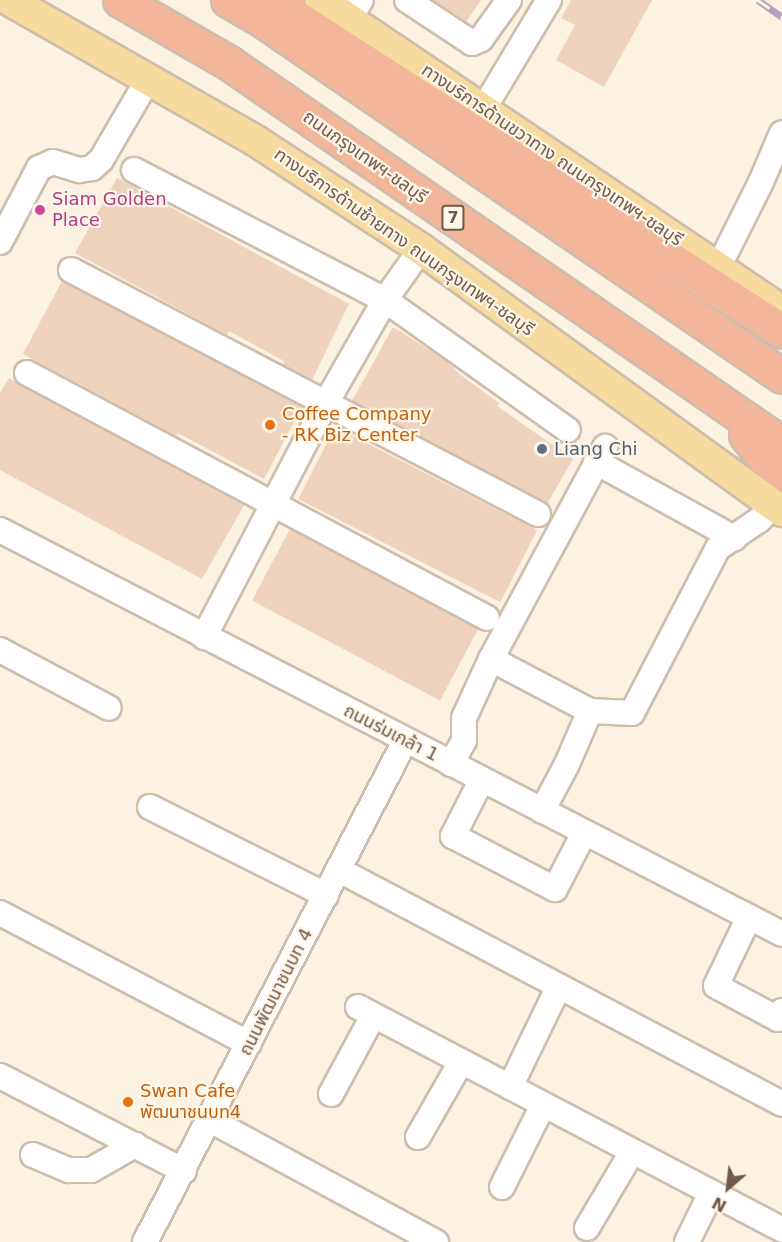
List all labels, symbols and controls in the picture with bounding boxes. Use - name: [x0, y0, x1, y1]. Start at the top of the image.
- street label: ทางบริการด้านขวาทาง ถนนกรุงเทพฯ-ชลบุรี: [417, 59, 687, 251]
- street label: ถนนกรุงเทพฯ-ชลบุรี: [299, 106, 431, 208]
- street label: ทางบริการด้านซ้ายทาง ถนนกรุงเทพฯ-ชลบุรี: [270, 144, 538, 340]
- place label: Siam Golden Place: [52, 189, 167, 232]
- marker: Siam Golden Place: [33, 203, 47, 217]
- road number: 7: [441, 205, 465, 231]
- place label: Coffee Company - RK Biz Center: [282, 404, 431, 446]
- marker: Coffee Company - RK Biz Center: [263, 418, 277, 432]
- place label: Liang Chi: [554, 438, 638, 460]
- marker: Liang Chi: [535, 442, 549, 456]
- street label: ถนนร่มเกล้า 1: [340, 700, 442, 766]
- street label: ถนนพัฒนาชนบท 4: [235, 925, 317, 1059]
- place label: Swan Cafe พัฒนาชนบท4: [140, 1081, 241, 1124]
- marker: Swan Cafe พัฒนาชนบท4: [121, 1095, 135, 1109]
- north arrow: [698, 1158, 758, 1218]
- text: N: [709, 1193, 730, 1216]

